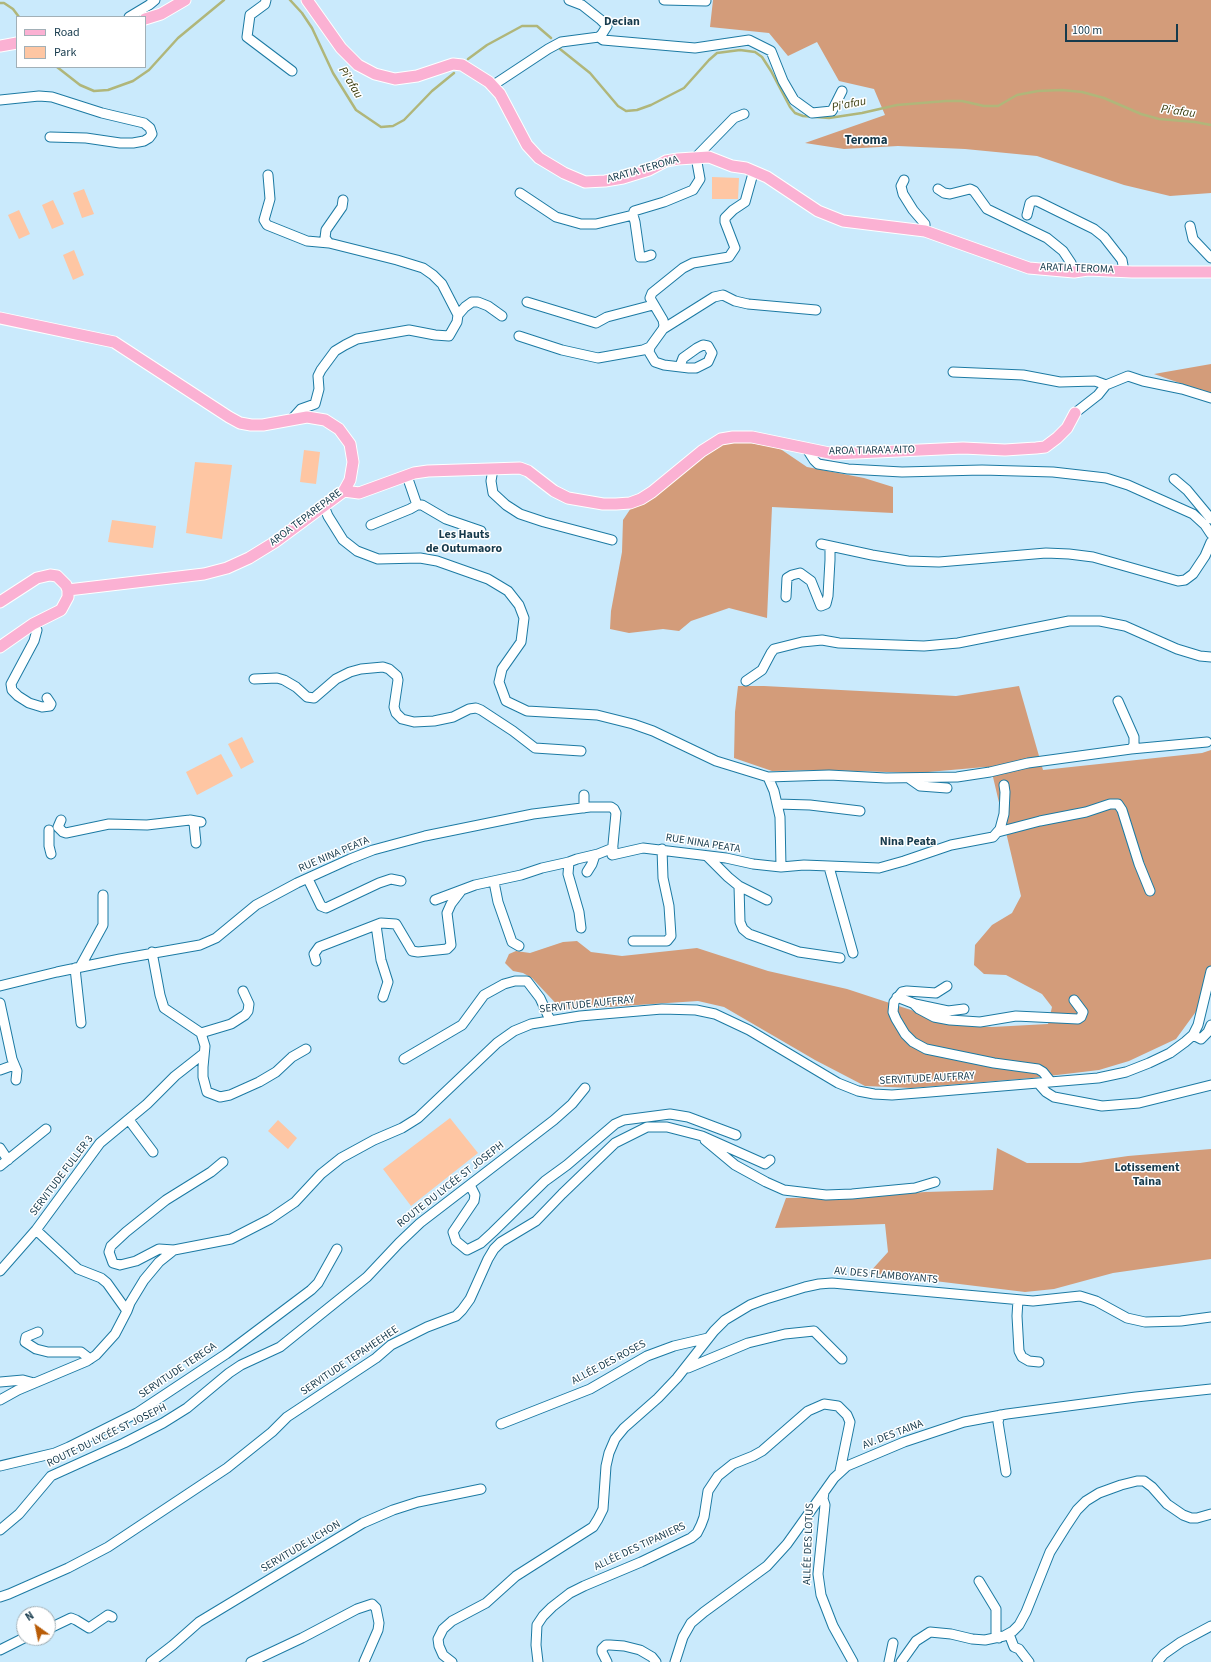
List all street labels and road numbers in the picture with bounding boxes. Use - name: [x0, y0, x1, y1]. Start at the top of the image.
- street label: ARATIA TEROMA: [606, 153, 680, 187]
- street label: ARATIA TEROMA: [1040, 261, 1114, 277]
- street label: AROA TIARA'A AITO: [829, 444, 915, 458]
- street label: AROA TEPAREPARE: [267, 487, 345, 549]
- street label: RUE NINA PEATA: [665, 832, 741, 856]
- street label: RUE NINA PEATA: [297, 834, 371, 876]
- street label: SERVITUDE AUFFRAY: [539, 993, 635, 1017]
- street label: SERVITUDE AUFFRAY: [879, 1070, 975, 1088]
- street label: SERVITUDE FULLER 3: [27, 1133, 97, 1219]
- street label: ROUTE DU LYCÉE ST JOSEPH: [395, 1139, 507, 1231]
- street label: AV. DES FLAMBOYANTS: [834, 1265, 938, 1287]
- street label: SERVITUDE TEPAHEEHEE: [299, 1323, 401, 1399]
- street label: ALLÉE DES ROSES: [570, 1338, 648, 1388]
- street label: SERVITUDE TEREGA: [137, 1340, 219, 1402]
- street label: ROUTE DU LYCÉE ST JOSEPH: [45, 1401, 169, 1471]
- street label: AV. DES TAINA: [861, 1417, 925, 1453]
- street label: ALLÉE DES LOTUS: [801, 1503, 817, 1585]
- street label: SERVITUDE LICHON: [259, 1518, 343, 1576]
- street label: ALLÉE DES TIPANIERS: [592, 1520, 688, 1574]

